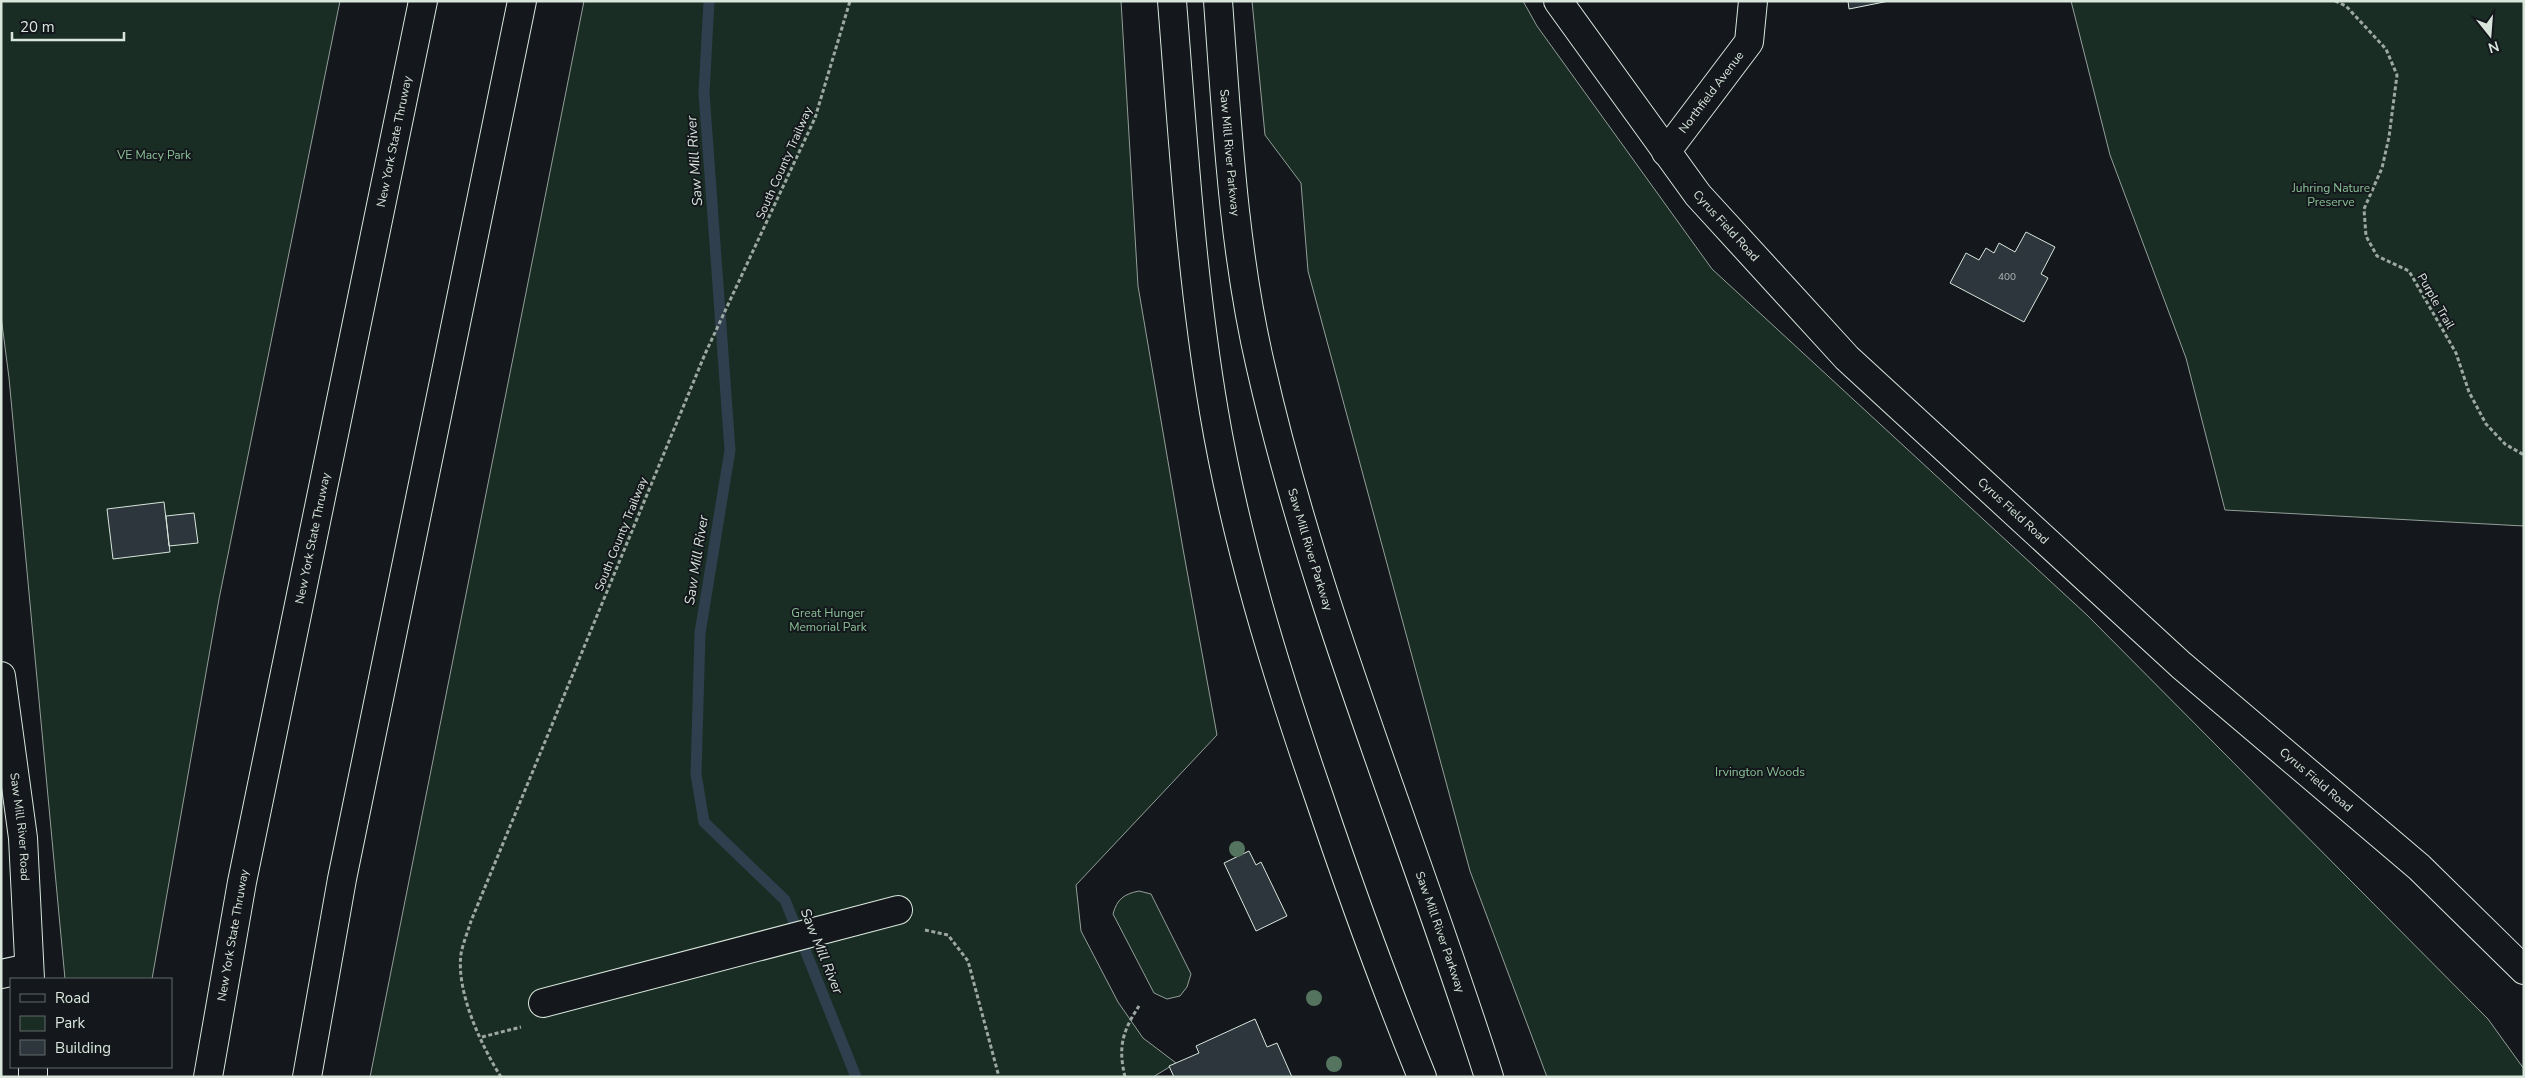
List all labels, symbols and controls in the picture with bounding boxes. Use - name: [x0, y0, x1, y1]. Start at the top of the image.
- scale bar: [12, 10, 125, 42]
- north arrow: [2465, 10, 2515, 60]
- text: 20 m: [20, 17, 55, 37]
- text: N: [2486, 36, 2501, 58]
- street label: Northfield Avenue: [1675, 48, 1747, 136]
- street label: New York State Thruway: [373, 73, 416, 209]
- street label: Saw Mill River Parkway: [1216, 89, 1244, 218]
- street label: South County Trailway: [752, 103, 816, 222]
- water label: Saw Mill River: [682, 114, 707, 207]
- park label: VE Macy Park: [116, 147, 192, 163]
- park label: Juhring Nature Preserve: [2291, 180, 2370, 210]
- street label: Cyrus Field Road: [1689, 187, 1763, 265]
- house number: 400: [1998, 270, 2016, 284]
- street label: Purple Trail: [2414, 270, 2459, 332]
- street label: New York State Thruway: [291, 470, 334, 605]
- street label: South County Trailway: [591, 474, 652, 593]
- street label: Cyrus Field Road: [1974, 474, 2052, 548]
- street label: Saw Mill River Parkway: [1284, 486, 1337, 613]
- water label: Saw Mill River: [680, 513, 713, 606]
- park label: Great Hunger Memorial Park: [789, 605, 868, 635]
- street label: Cyrus Field Road: [2276, 744, 2356, 815]
- park label: Irvington Woods: [1715, 764, 1805, 780]
- street label: Saw Mill River Road: [6, 772, 33, 881]
- street label: New York State Thruway: [213, 867, 253, 1002]
- street label: Saw Mill River Parkway: [1412, 869, 1469, 995]
- water label: Saw Mill River: [796, 906, 848, 998]
- legend: [10, 978, 172, 1068]
- text: Road: [55, 988, 90, 1008]
- text: Park: [55, 1013, 85, 1033]
- text: Building: [55, 1038, 111, 1058]

